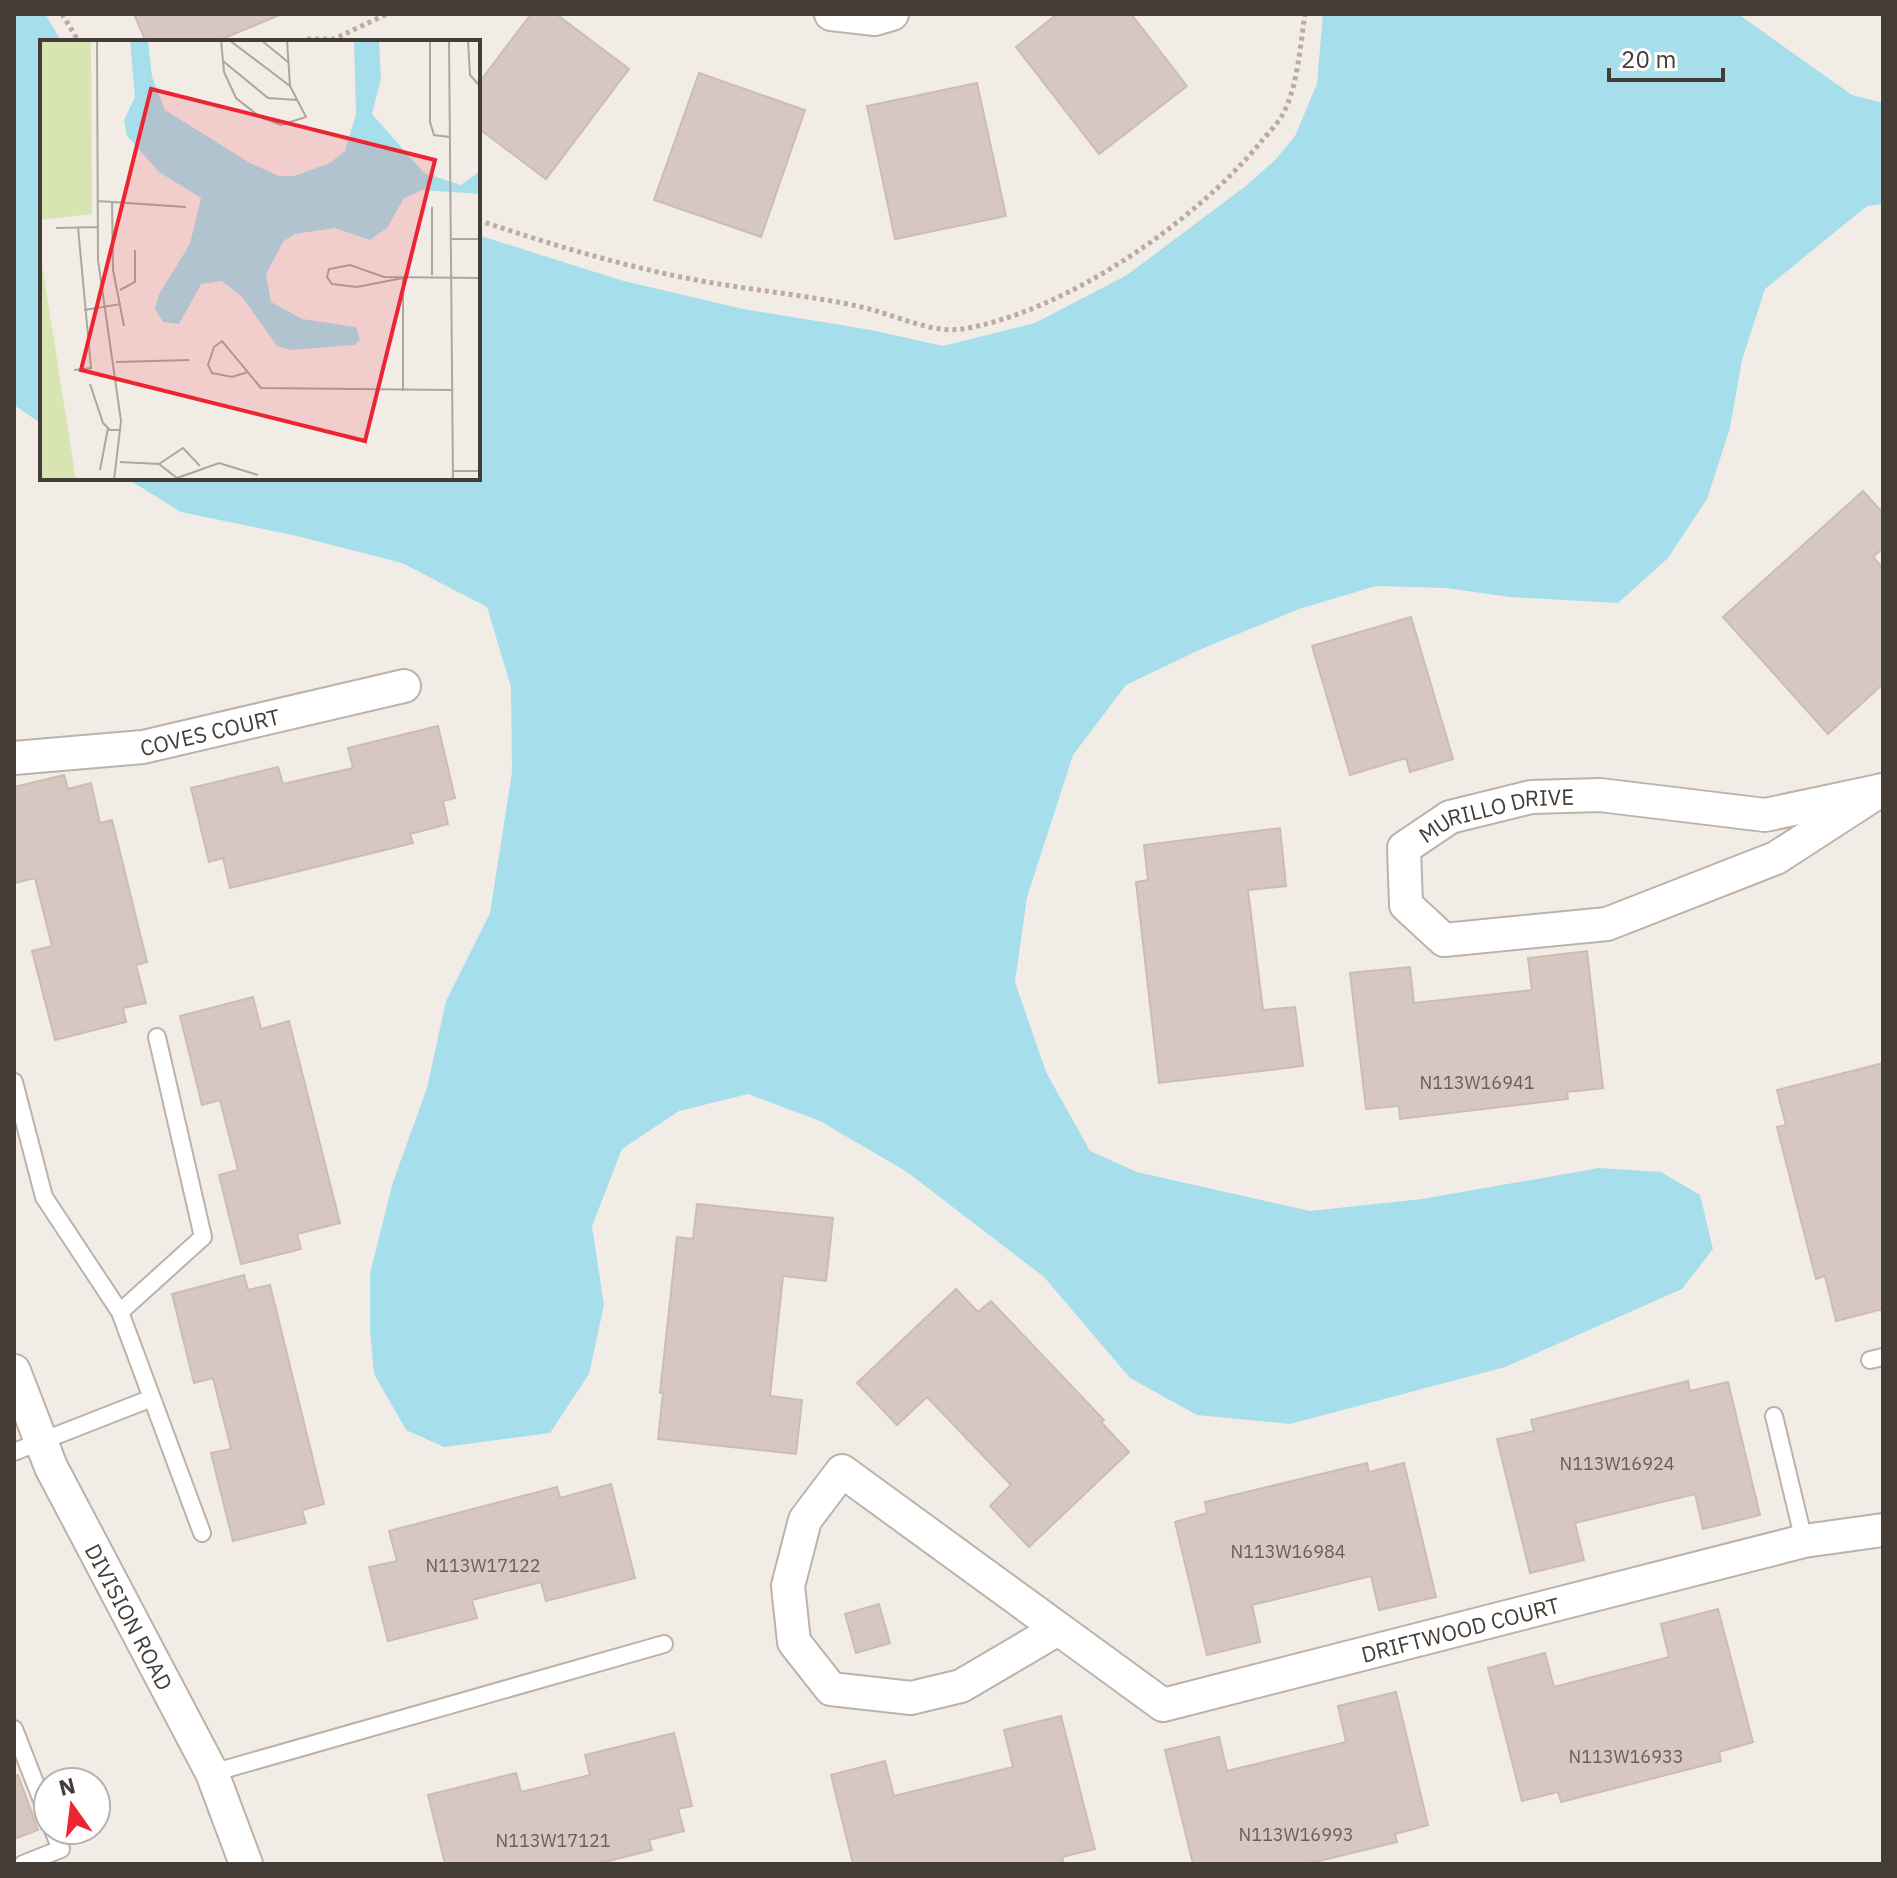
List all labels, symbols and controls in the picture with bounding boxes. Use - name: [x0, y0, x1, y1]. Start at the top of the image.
- scale bar: [1609, 32, 1723, 82]
- inset map: [40, 40, 480, 480]
- text: 20 m: [1621, 43, 1676, 75]
- street label: COVES COURT: [137, 701, 283, 762]
- street label: MURILLO DRIVE: [1413, 781, 1574, 849]
- house number: N113W16941: [1419, 1071, 1535, 1094]
- house number: N113W16924: [1559, 1452, 1675, 1475]
- street label: DIVISION ROAD: [79, 1538, 180, 1695]
- house number: N113W16984: [1230, 1540, 1346, 1563]
- house number: N113W17122: [425, 1554, 541, 1577]
- street label: DRIFTWOOD COURT: [1358, 1590, 1563, 1668]
- house number: N113W16933: [1568, 1745, 1684, 1768]
- north arrow: [32, 1766, 112, 1846]
- text: N: [56, 1770, 78, 1802]
- house number: N113W16993: [1238, 1823, 1354, 1846]
- house number: N113W17121: [495, 1829, 611, 1852]

